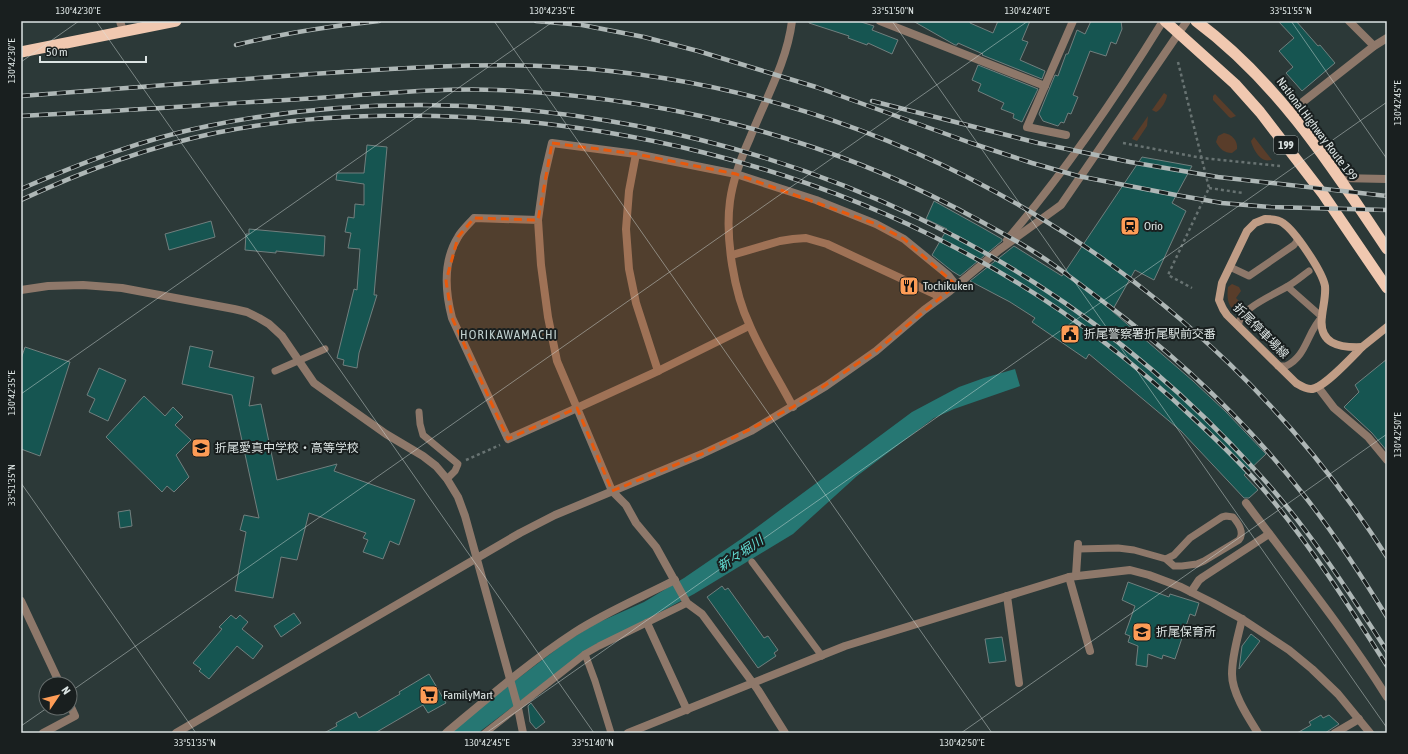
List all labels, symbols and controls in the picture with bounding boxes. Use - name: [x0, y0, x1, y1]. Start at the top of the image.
- text: 130°42'30"E: [56, 5, 101, 16]
- text: 130°42'35"E: [530, 5, 575, 16]
- text: 33°51'50"N: [872, 5, 914, 16]
- text: 130°42'40"E: [1005, 5, 1050, 16]
- text: 33°51'55"N: [1270, 5, 1312, 16]
- text: 130°42'30"E: [6, 38, 17, 83]
- scale bar: [40, 38, 146, 64]
- text: 50 m: [46, 45, 68, 59]
- street label: National Highway Route 199: [1274, 75, 1360, 183]
- text: 130°42'45"E: [1392, 80, 1403, 125]
- road number: 199: [1274, 136, 1298, 154]
- station icon: Orio: [1119, 215, 1141, 237]
- place label: Orio: [1144, 219, 1163, 233]
- restaurant icon: Tochikuken: [898, 275, 920, 297]
- place label: Tochikuken: [923, 279, 974, 293]
- street label: 折尾停車場線: [1231, 301, 1291, 361]
- public building icon: 折尾警察署折尾駅前交番: [1059, 323, 1081, 345]
- district label: HORIKAWAMACHI: [460, 327, 558, 342]
- place label: 折尾警察署折尾駅前交番: [1084, 327, 1216, 341]
- text: 130°42'35"E: [6, 370, 17, 415]
- text: 130°42'50"E: [1392, 412, 1403, 457]
- school or university icon: 折尾愛真中学校・高等学校: [190, 437, 212, 459]
- place label: 折尾愛真中学校・高等学校: [215, 441, 359, 455]
- text: 33°51'35"N: [6, 464, 17, 506]
- water label: 新々堀川: [715, 532, 768, 574]
- school or university icon: 折尾保育所: [1131, 621, 1153, 643]
- place label: 折尾保育所: [1156, 625, 1216, 639]
- north arrow: [38, 676, 78, 716]
- text: N: [59, 684, 73, 696]
- supermarket icon: FamilyMart: [418, 684, 440, 706]
- place label: FamilyMart: [443, 688, 494, 702]
- text: 33°51'35"N: [174, 737, 216, 748]
- text: 130°42'45"E: [465, 737, 510, 748]
- text: 33°51'40"N: [572, 737, 614, 748]
- text: 130°42'50"E: [940, 737, 985, 748]

